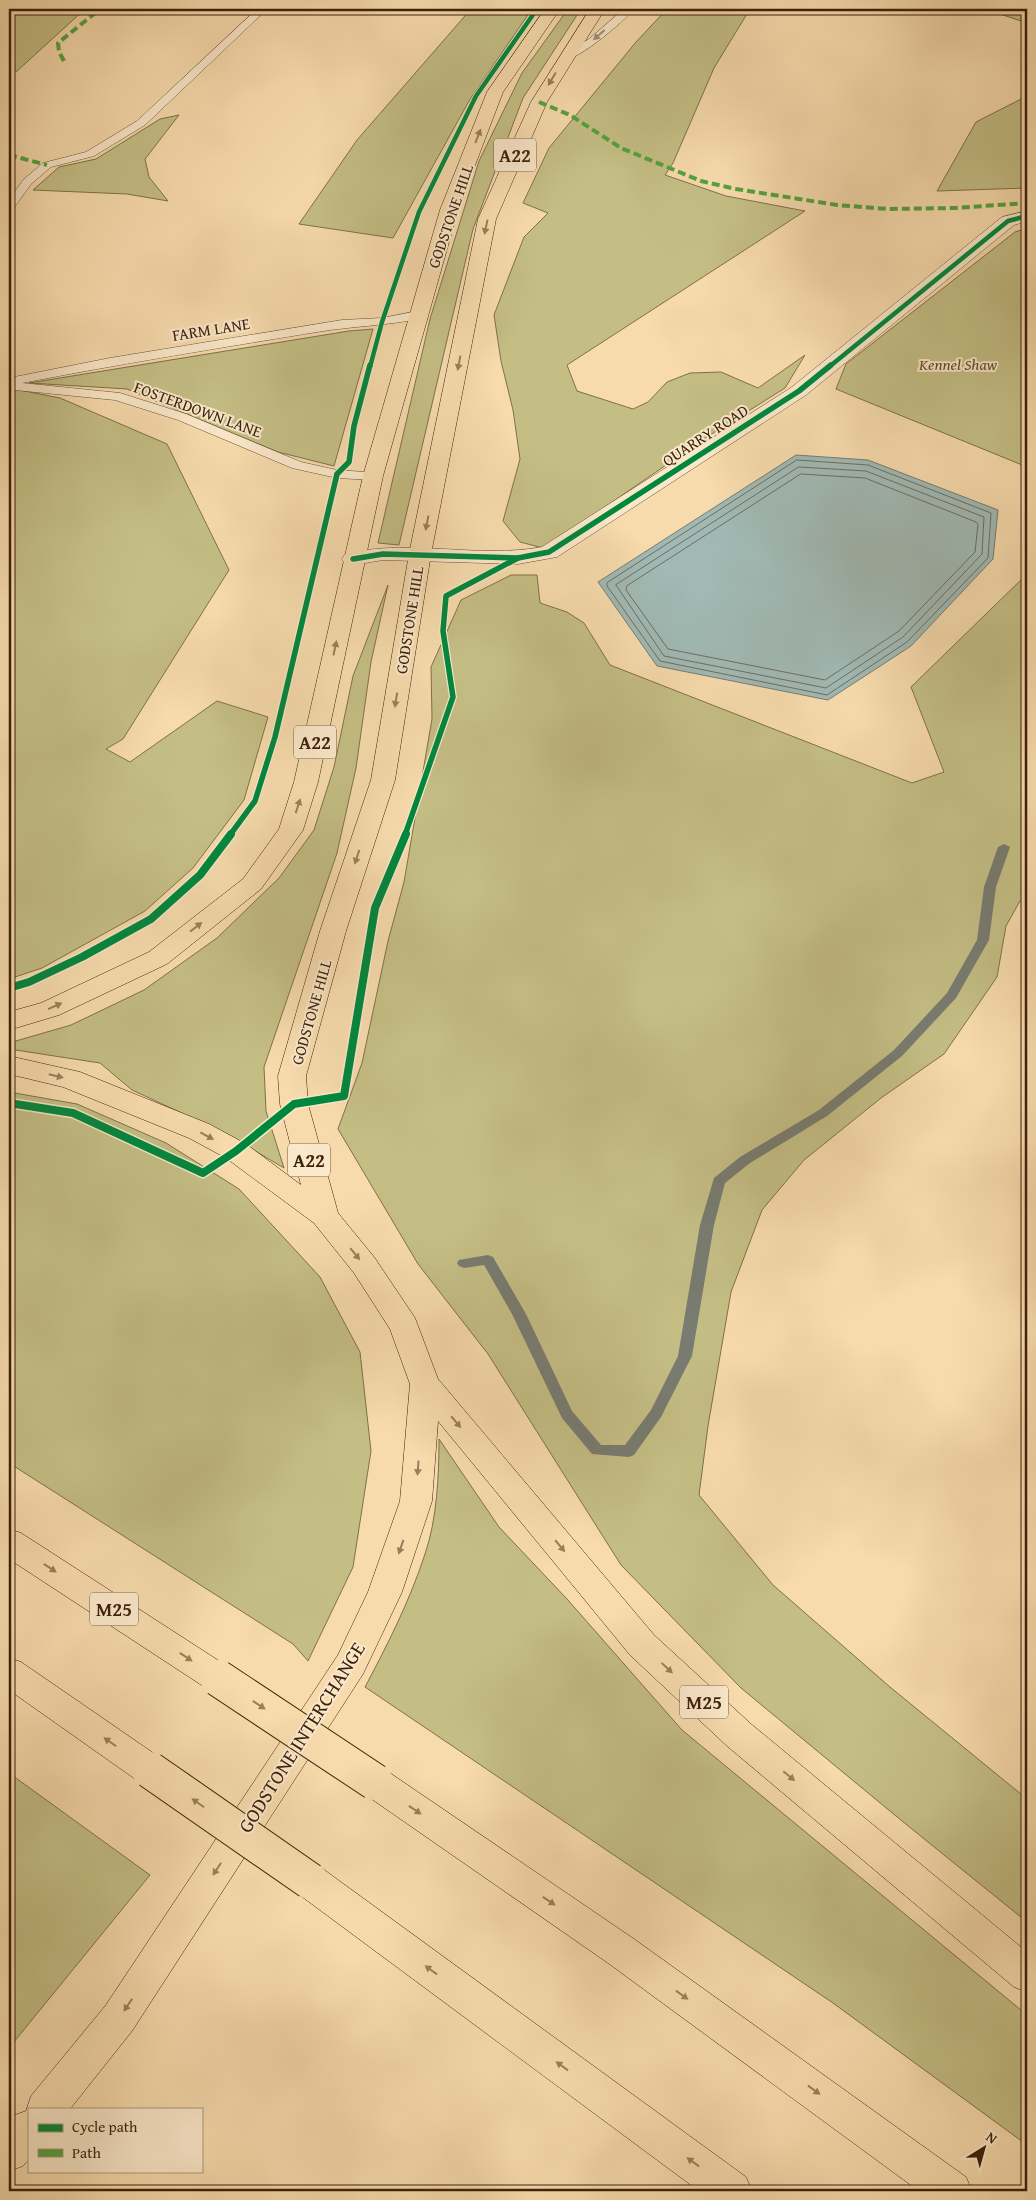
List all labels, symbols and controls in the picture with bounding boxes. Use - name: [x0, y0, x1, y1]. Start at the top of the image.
- one-way arrow: [593, 30, 606, 41]
- one-way arrow: [548, 73, 557, 86]
- one-way arrow: [474, 128, 482, 143]
- road number: A22: [494, 138, 536, 172]
- street label: GODSTONE HILL: [421, 161, 479, 271]
- one-way arrow: [481, 220, 489, 236]
- street label: FARM LANE: [170, 311, 252, 347]
- park label: Kennel Shaw: [918, 352, 998, 376]
- one-way arrow: [454, 356, 462, 372]
- street label: FOSTERDOWN LANE: [131, 375, 265, 443]
- street label: QUARRY ROAD: [657, 398, 753, 472]
- one-way arrow: [422, 515, 430, 531]
- street label: GODSTONE HILL: [389, 564, 429, 675]
- one-way arrow: [331, 639, 339, 655]
- one-way arrow: [392, 692, 400, 708]
- road number: A22: [294, 726, 336, 759]
- one-way arrow: [295, 798, 303, 813]
- one-way arrow: [353, 850, 361, 865]
- one-way arrow: [189, 922, 202, 933]
- street label: GODSTONE HILL: [285, 956, 338, 1067]
- one-way arrow: [48, 1002, 62, 1010]
- one-way arrow: [49, 1072, 64, 1080]
- one-way arrow: [200, 1131, 214, 1140]
- road number: A22: [288, 1144, 330, 1176]
- one-way arrow: [350, 1247, 361, 1260]
- one-way arrow: [450, 1415, 461, 1428]
- one-way arrow: [414, 1460, 422, 1476]
- one-way arrow: [396, 1540, 404, 1555]
- one-way arrow: [554, 1540, 566, 1552]
- one-way arrow: [43, 1563, 56, 1573]
- road number: M25: [90, 1592, 138, 1626]
- street label: GODSTONE INTERCHANGE: [230, 1636, 372, 1838]
- one-way arrow: [179, 1652, 193, 1662]
- one-way arrow: [661, 1662, 673, 1674]
- road number: M25: [680, 1685, 728, 1718]
- one-way arrow: [252, 1700, 266, 1710]
- one-way arrow: [103, 1737, 117, 1747]
- one-way arrow: [782, 1770, 794, 1782]
- one-way arrow: [191, 1798, 205, 1808]
- one-way arrow: [409, 1805, 422, 1814]
- one-way arrow: [212, 1863, 222, 1876]
- one-way arrow: [543, 1896, 556, 1906]
- one-way arrow: [425, 1964, 438, 1975]
- one-way arrow: [676, 1990, 689, 2000]
- one-way arrow: [123, 1999, 133, 2012]
- one-way arrow: [555, 2061, 569, 2071]
- one-way arrow: [807, 2085, 821, 2095]
- legend: [28, 2108, 202, 2172]
- text: Cycle path: [72, 2116, 138, 2137]
- north arrow: [958, 2122, 1008, 2172]
- text: N: [982, 2127, 1002, 2149]
- text: Path: [72, 2142, 101, 2163]
- one-way arrow: [687, 2157, 700, 2168]

